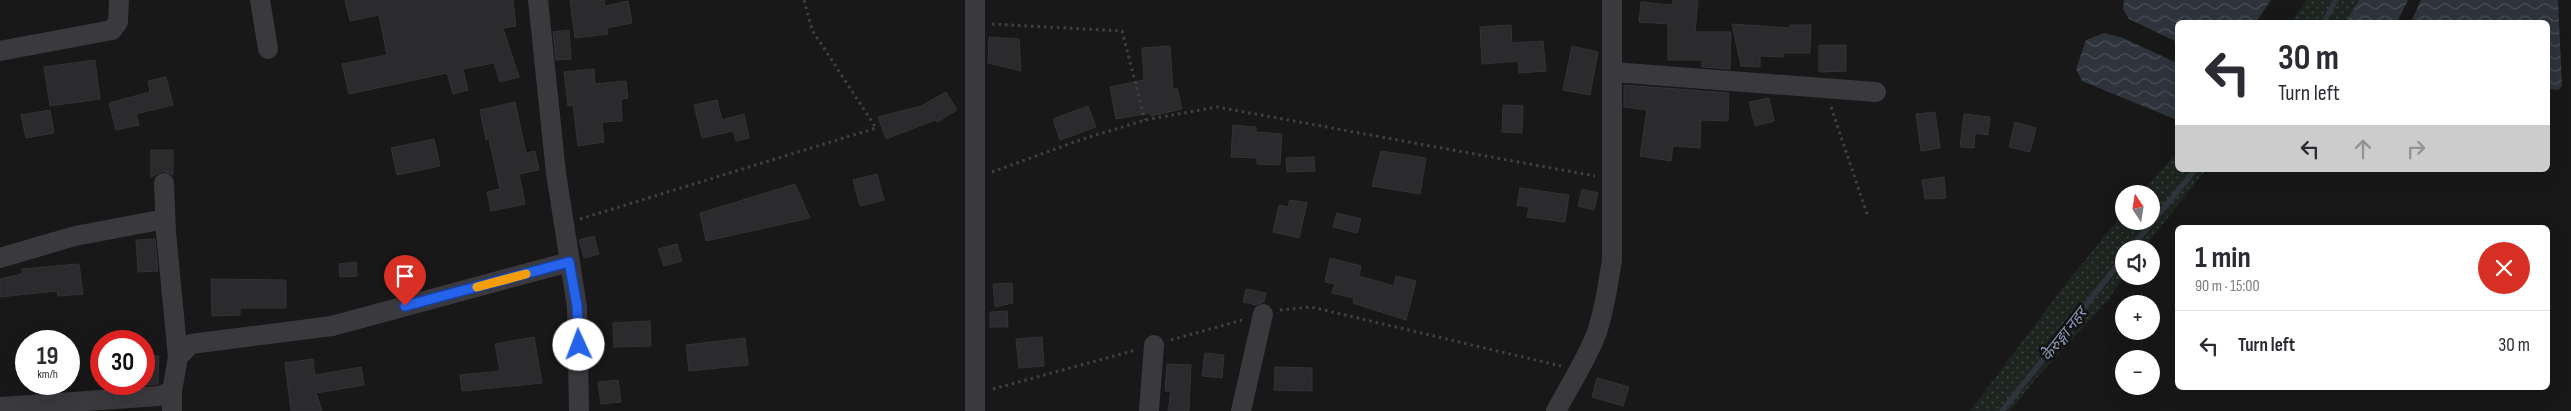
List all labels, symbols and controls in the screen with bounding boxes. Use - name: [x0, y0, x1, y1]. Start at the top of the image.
- text: 30 m: [2278, 37, 2339, 80]
- icon: left: [2195, 40, 2260, 105]
- text: Turn left: [2278, 80, 2340, 107]
- icon: left: [2296, 135, 2324, 163]
- icon: ahead: [2349, 135, 2377, 163]
- icon: right: [2402, 135, 2430, 163]
- north arrow: [2115, 185, 2160, 230]
- map controls: [2115, 185, 2160, 395]
- button: sound: [2115, 240, 2160, 285]
- text: 1 min: [2195, 240, 2251, 276]
- button: close: [2478, 242, 2530, 294]
- pin: [384, 255, 426, 306]
- icon: arrive: [391, 262, 419, 290]
- text: 90 m · 15:00: [2195, 277, 2260, 296]
- button: +: [2115, 295, 2160, 340]
- water label: केेरुङ्गा नहर: [2037, 301, 2093, 365]
- position arrow: [552, 318, 604, 370]
- speed limit sign: 30: [90, 330, 155, 395]
- icon: left: [2195, 332, 2223, 360]
- text: Turn left: [2238, 334, 2295, 357]
- text: 30 m: [2498, 334, 2530, 357]
- text: 19: [37, 341, 58, 372]
- button: −: [2115, 350, 2160, 395]
- text: km/h: [37, 367, 58, 382]

